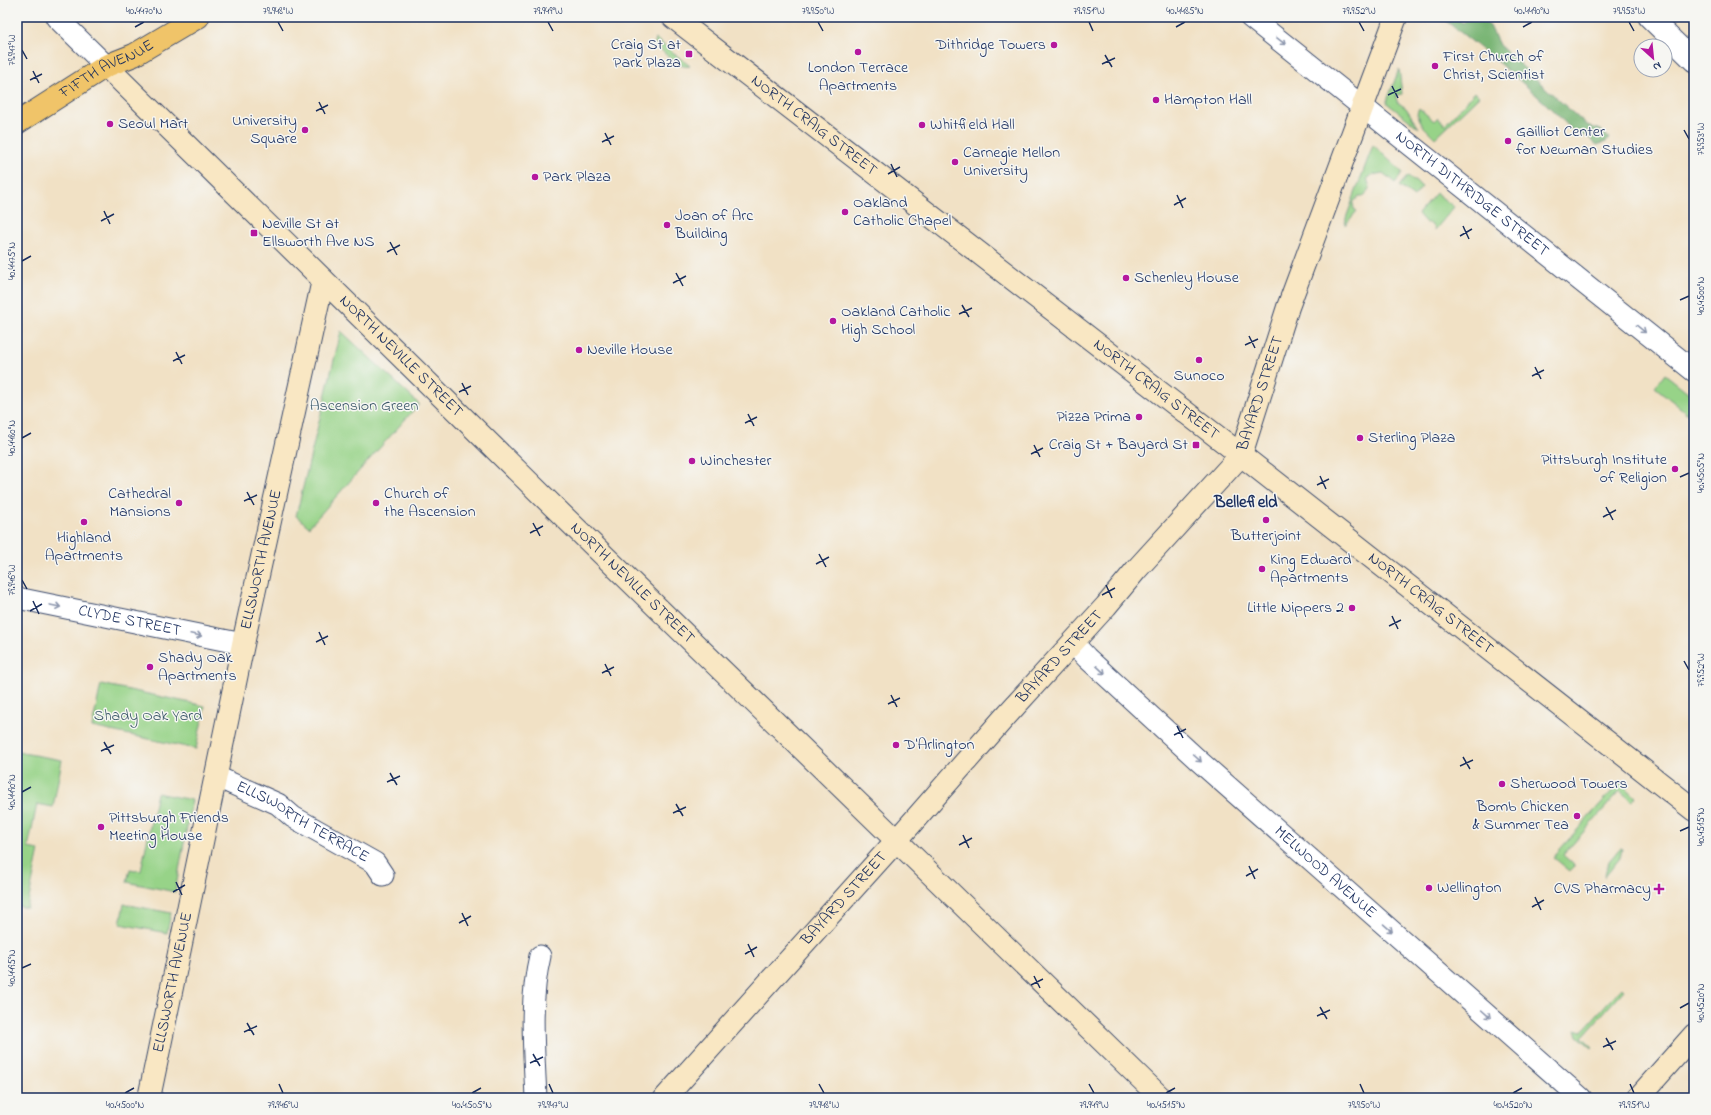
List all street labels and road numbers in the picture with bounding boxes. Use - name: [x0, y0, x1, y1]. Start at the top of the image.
- street label: FIFTH AVENUE: [54, 34, 159, 105]
- street label: NORTH CRAIG STREET: [746, 69, 882, 182]
- street label: NORTH DITHRIDGE STREET: [1390, 125, 1554, 263]
- street label: NORTH NEVILLE STREET: [333, 290, 469, 423]
- street label: NORTH CRAIG STREET: [1088, 333, 1224, 446]
- street label: BAYARD STREET: [1231, 333, 1290, 455]
- street label: ELLSWORTH AVENUE: [234, 487, 289, 632]
- street label: NORTH NEVILLE STREET: [565, 517, 700, 650]
- street label: NORTH CRAIG STREET: [1362, 547, 1498, 660]
- street label: CLYDE STREET: [76, 599, 183, 643]
- street label: BAYARD STREET: [1010, 605, 1109, 710]
- street label: ELLSWORTH TERRACE: [232, 775, 373, 869]
- street label: MELWOOD AVENUE: [1269, 820, 1382, 924]
- street label: BAYARD STREET: [795, 846, 893, 952]
- street label: ELLSWORTH AVENUE: [147, 910, 199, 1055]

